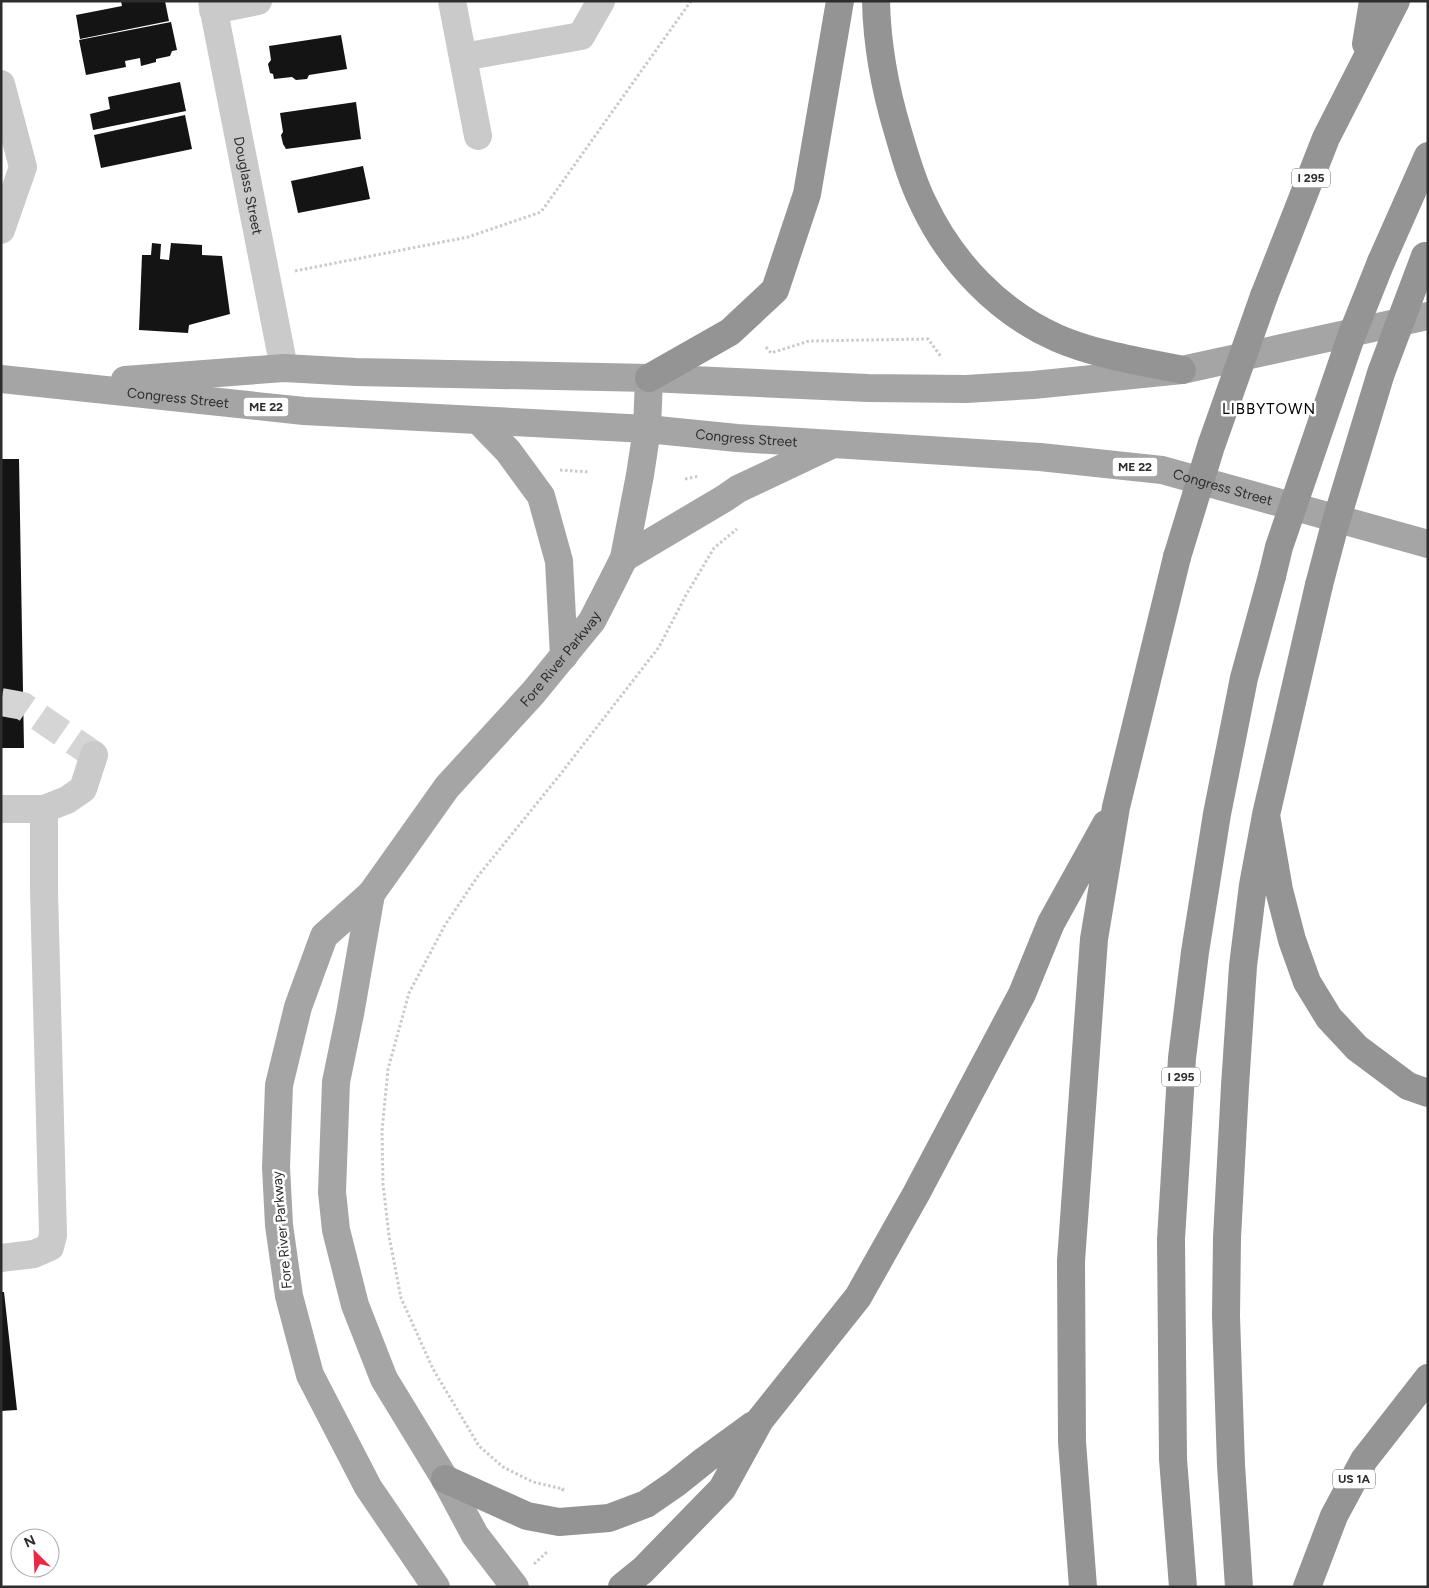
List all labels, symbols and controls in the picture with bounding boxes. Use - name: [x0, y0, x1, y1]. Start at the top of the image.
- street label: Douglass Street: [230, 135, 266, 236]
- road number: I 295: [1292, 168, 1330, 188]
- street label: Congress Street: [126, 384, 230, 412]
- road number: ME 22: [244, 398, 288, 417]
- district label: LIBBYTOWN: [1222, 400, 1316, 418]
- street label: Congress Street: [695, 425, 798, 450]
- road number: ME 22: [1112, 458, 1158, 477]
- street label: Congress Street: [1171, 465, 1274, 509]
- street label: Fore River Parkway: [516, 608, 604, 710]
- road number: I 295: [1162, 1068, 1200, 1086]
- street label: Fore River Parkway: [268, 1170, 296, 1290]
- road number: US 1A: [1333, 1470, 1375, 1488]
- north arrow: [10, 1528, 60, 1578]
- text: N: [22, 1532, 38, 1552]

